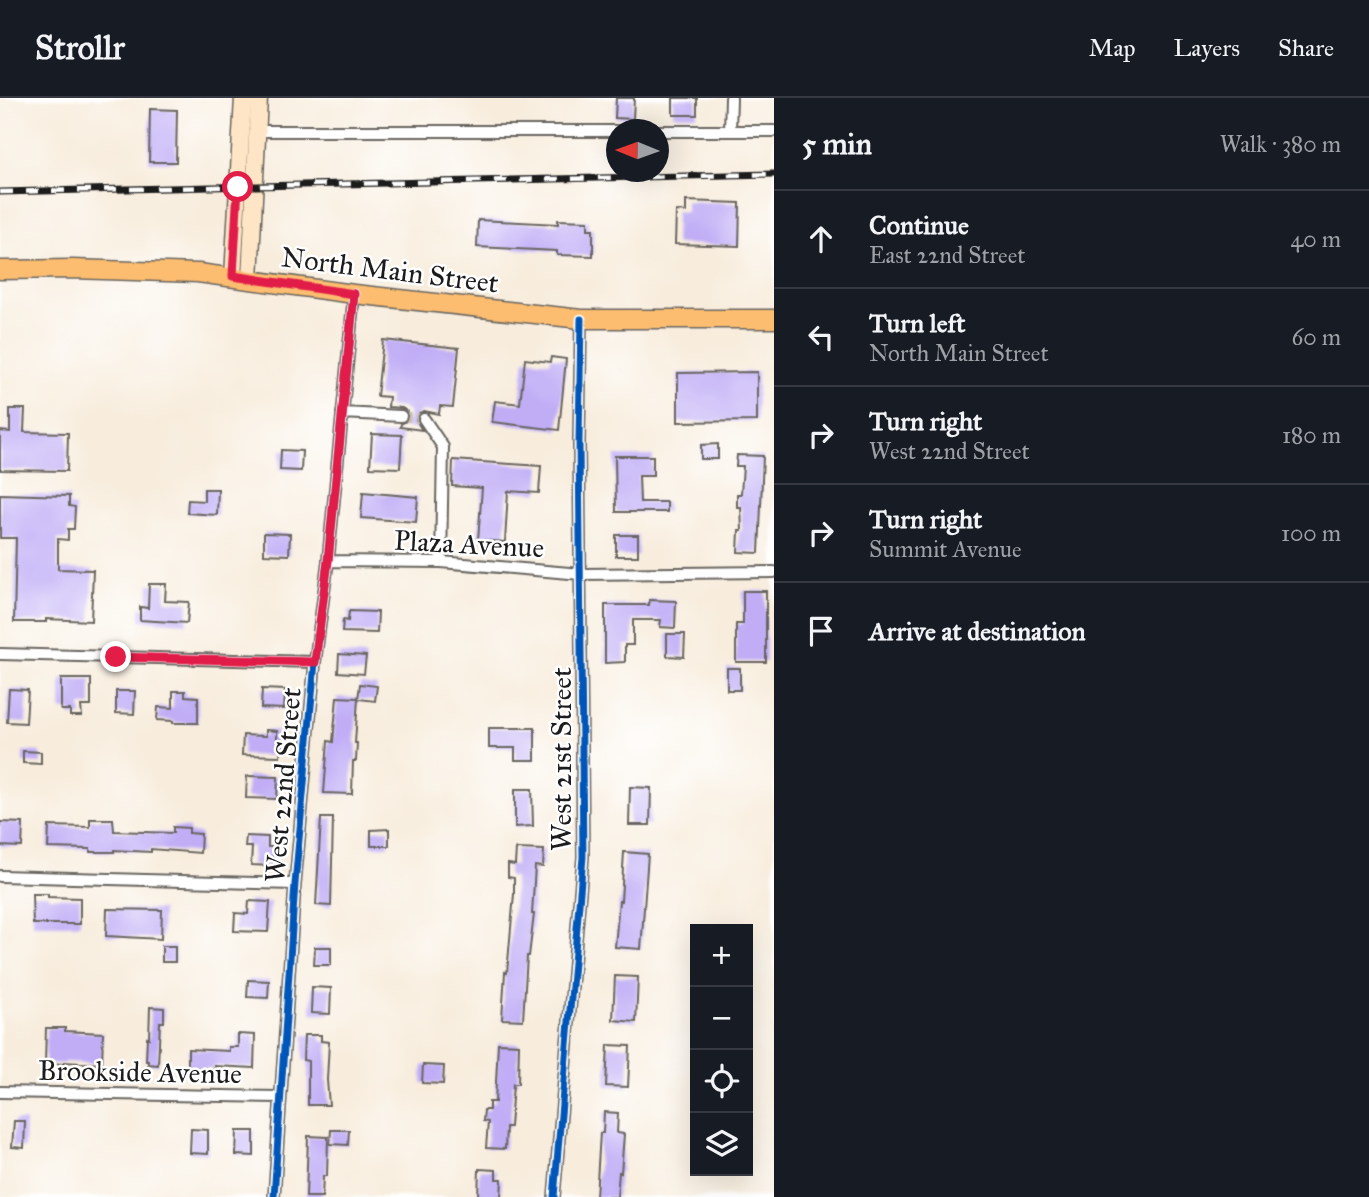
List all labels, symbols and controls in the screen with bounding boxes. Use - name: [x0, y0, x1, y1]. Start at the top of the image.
- text: Strollr: [35, 28, 125, 68]
- text: Map: [1089, 33, 1136, 63]
- text: Layers: [1174, 33, 1240, 63]
- text: Share: [1278, 33, 1334, 63]
- north arrow: [606, 119, 669, 182]
- text: 5 min: [802, 126, 872, 162]
- text: Walk · 380 m: [1220, 130, 1341, 158]
- route start: [222, 171, 253, 202]
- text: Continue: [869, 209, 969, 241]
- icon: ahead: [802, 220, 840, 258]
- text: 40 m: [1291, 225, 1341, 253]
- street label: North Main Street: [279, 239, 501, 301]
- text: East 22nd Street: [869, 241, 1025, 269]
- text: Turn left: [869, 307, 965, 339]
- icon: left: [802, 318, 840, 356]
- text: 60 m: [1292, 323, 1341, 351]
- text: North Main Street: [869, 339, 1049, 367]
- text: Turn right: [869, 405, 982, 437]
- icon: right: [802, 416, 840, 454]
- text: 180 m: [1282, 421, 1341, 449]
- text: West 22nd Street: [869, 437, 1030, 465]
- text: Turn right: [869, 503, 982, 535]
- icon: right: [802, 514, 840, 552]
- text: 100 m: [1281, 519, 1341, 547]
- street label: Plaza Avenue: [393, 523, 545, 565]
- text: Summit Avenue: [869, 535, 1022, 563]
- icon: arrive: [802, 612, 840, 650]
- text: Arrive at destination: [869, 615, 1086, 647]
- route end: [100, 641, 131, 672]
- street label: West 21st Street: [544, 667, 579, 851]
- street label: West 22nd Street: [257, 686, 309, 884]
- map controls: [690, 924, 753, 1176]
- button: +: [690, 924, 753, 987]
- button: −: [690, 987, 753, 1050]
- button: locate: [690, 1050, 753, 1113]
- street label: Brookside Avenue: [38, 1053, 242, 1091]
- button: layers: [690, 1113, 753, 1176]

